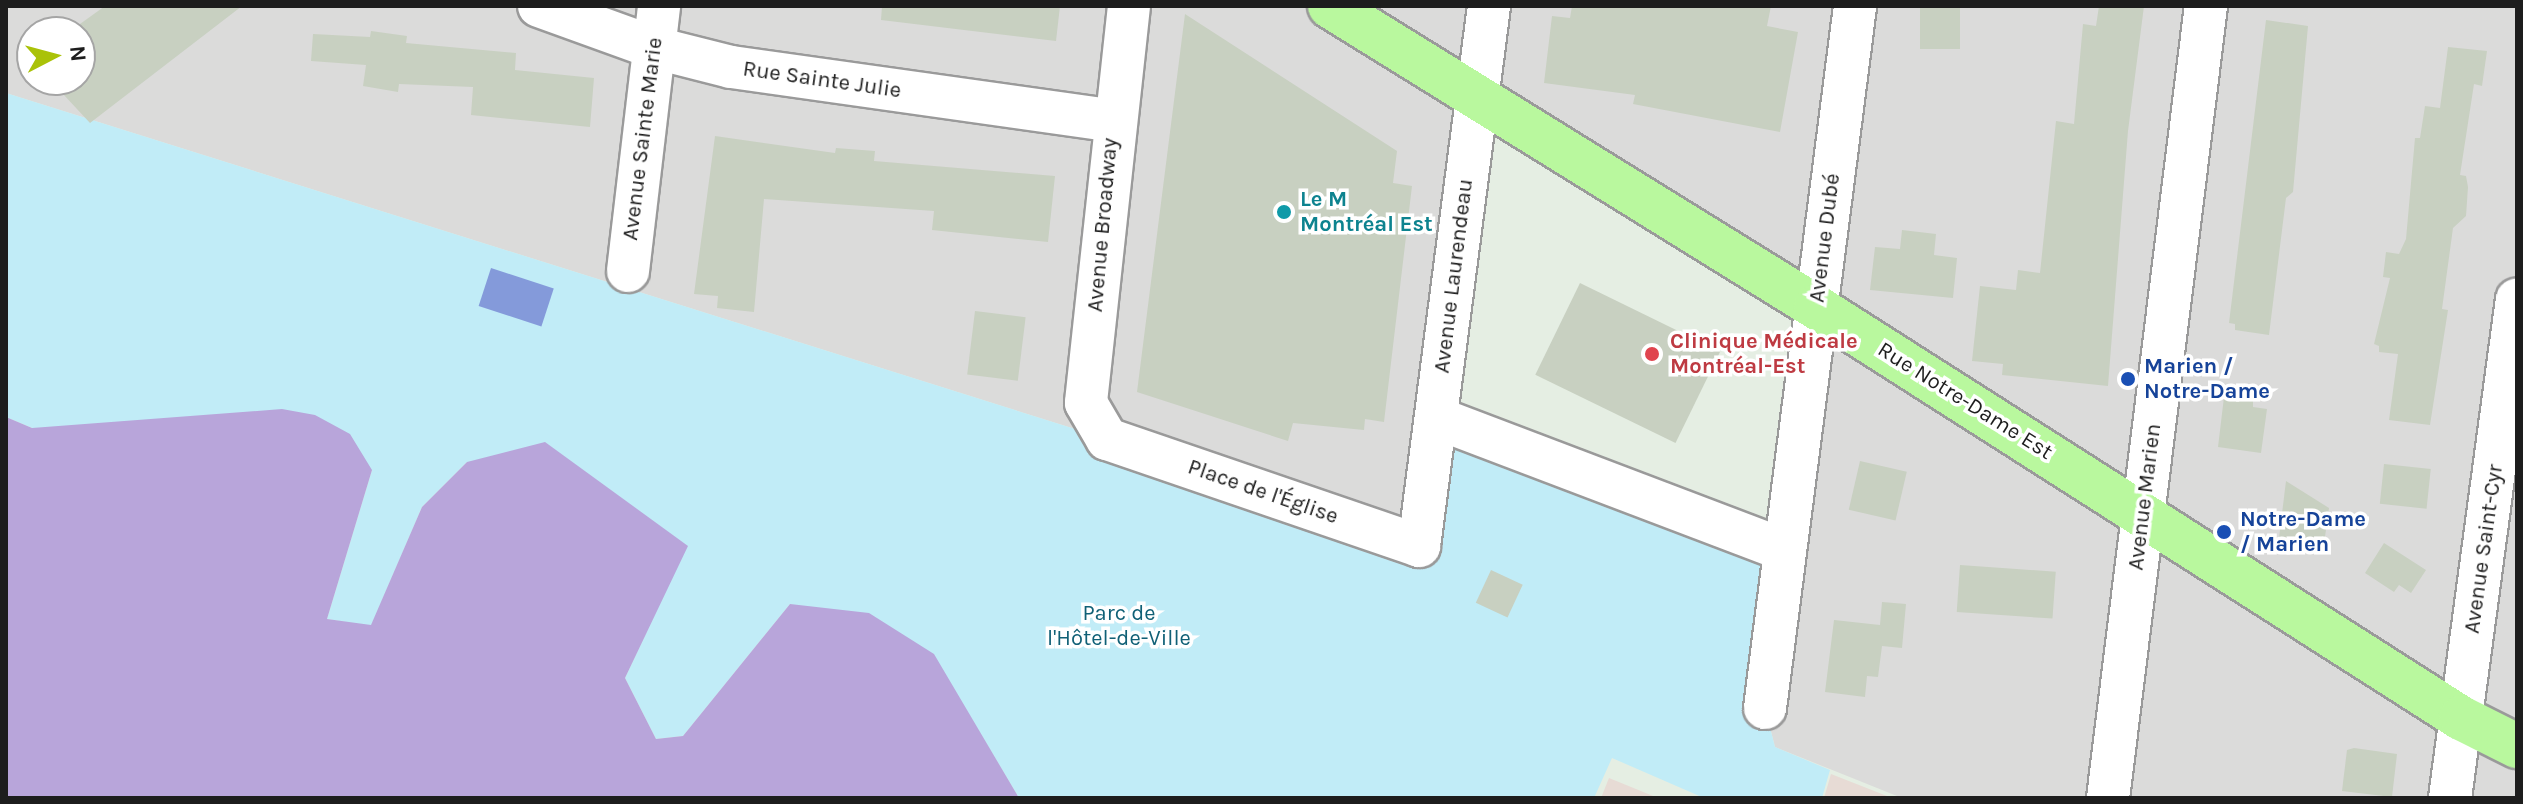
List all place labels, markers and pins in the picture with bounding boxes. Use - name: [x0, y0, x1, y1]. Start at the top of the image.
- place label: Le M Montréal Est: [1300, 186, 1433, 238]
- marker: Le M Montréal Est: [1275, 203, 1293, 221]
- place label: Clinique Médicale Montréal-Est: [1670, 328, 1858, 380]
- marker: Clinique Médicale Montréal-Est: [1641, 343, 1663, 365]
- place label: Marien / Notre-Dame: [2144, 353, 2270, 404]
- marker: Marien / Notre-Dame: [2119, 370, 2137, 388]
- place label: Notre-Dame / Marien: [2240, 506, 2366, 558]
- marker: Notre-Dame / Marien: [2215, 523, 2233, 541]

